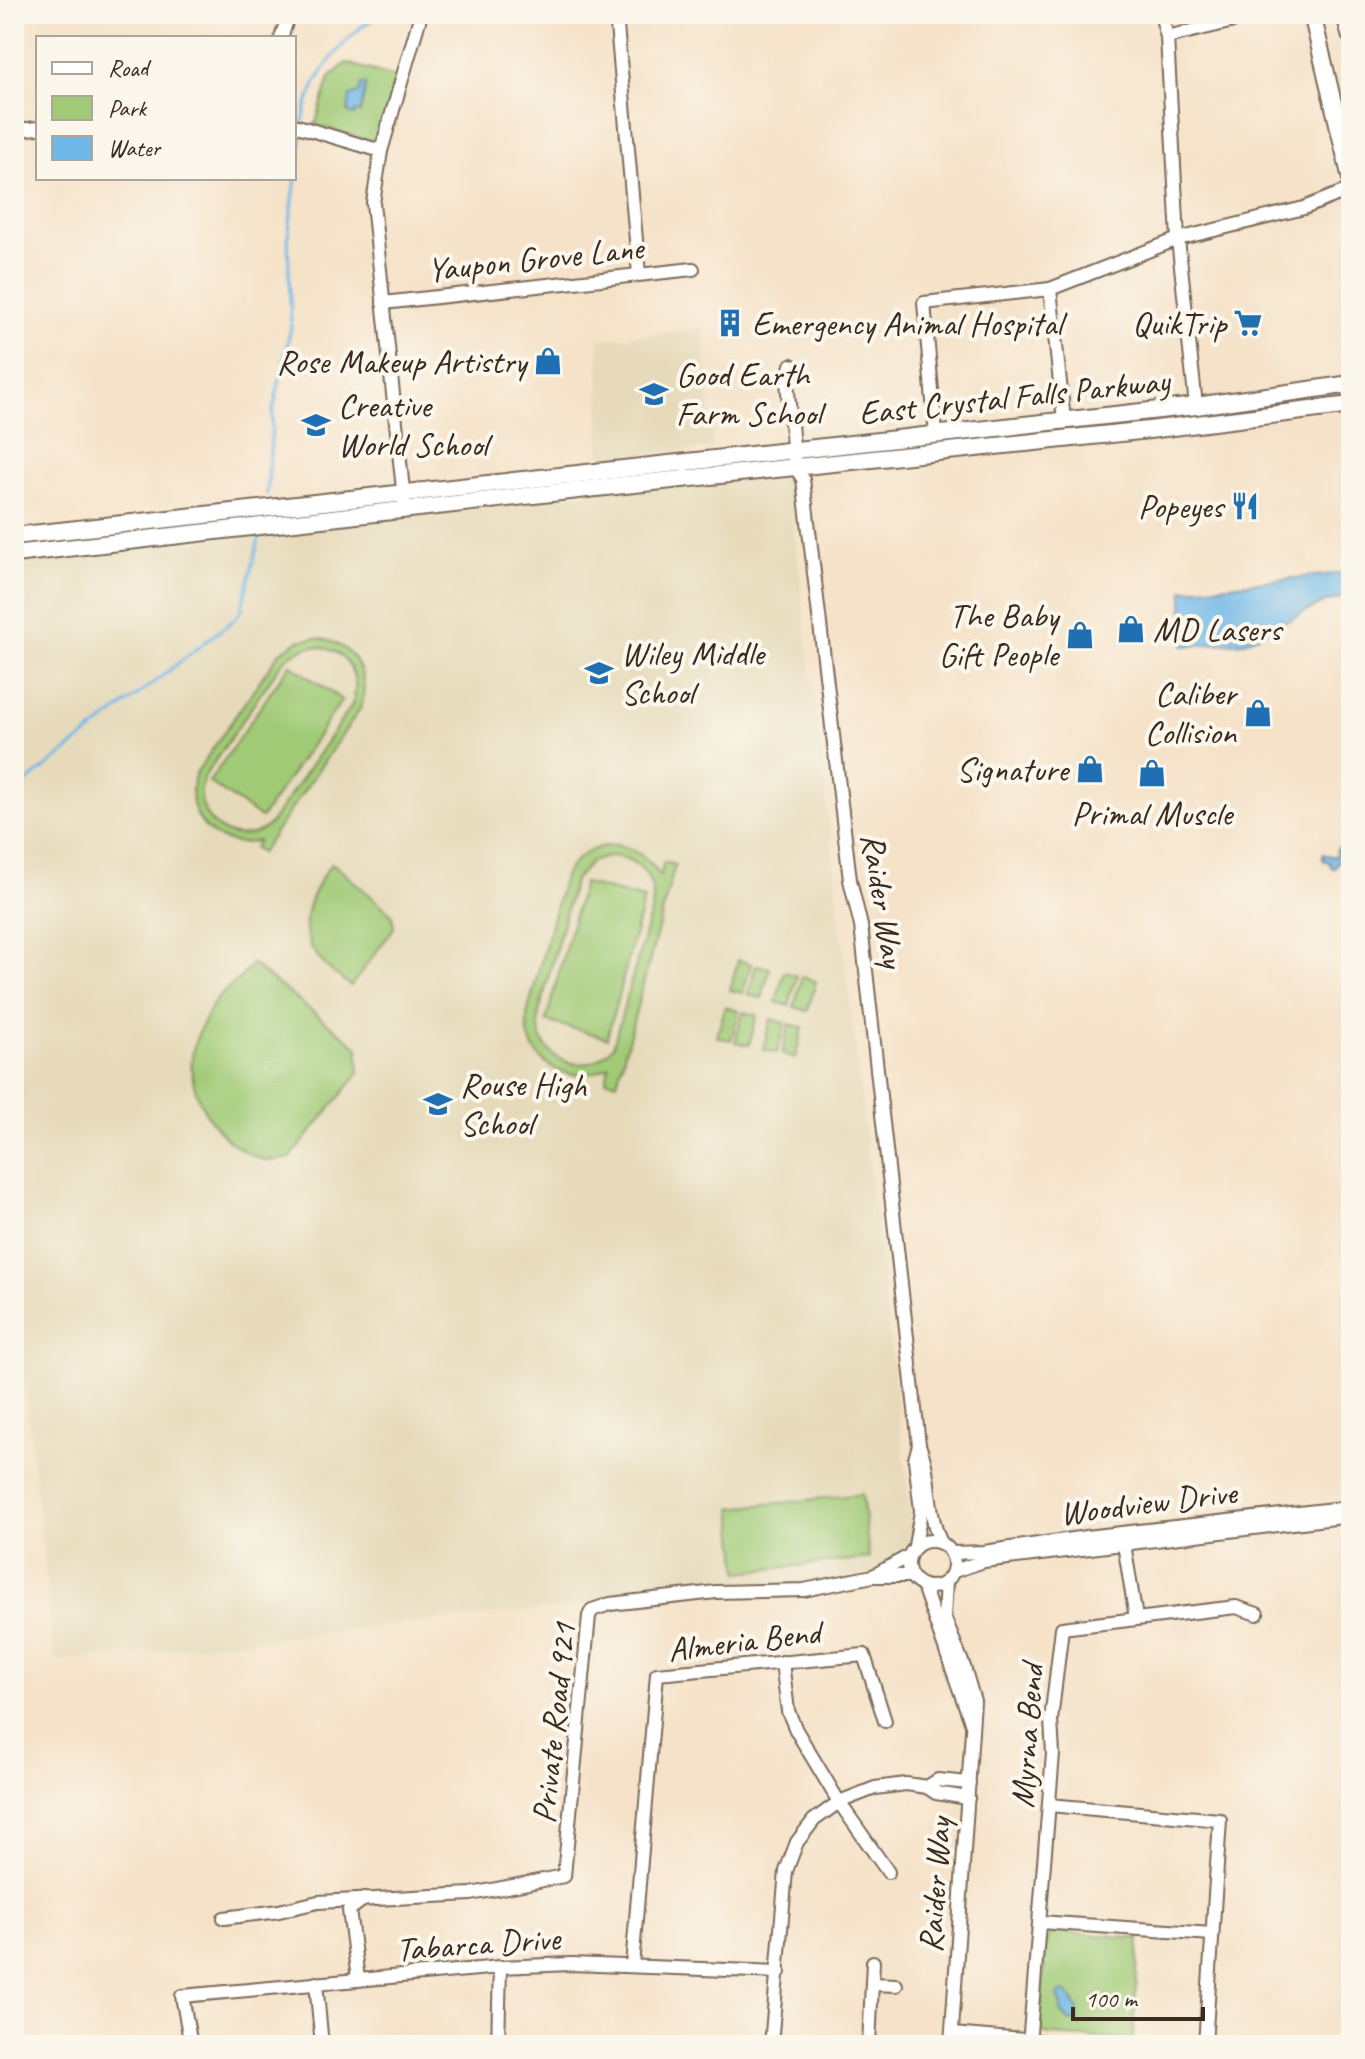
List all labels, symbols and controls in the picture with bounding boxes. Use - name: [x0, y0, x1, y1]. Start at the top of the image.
- legend: [36, 36, 296, 180]
- text: Road: [108, 53, 152, 83]
- text: Park: [108, 93, 148, 123]
- text: Water: [108, 133, 163, 163]
- street label: Yaupon Grove Lane: [425, 225, 648, 291]
- place label: Emergency Animal Hospital: [752, 302, 1068, 345]
- place label: QuikTrip: [1132, 302, 1228, 345]
- building icon: Emergency Animal Hospital: [715, 308, 745, 338]
- supermarket icon: QuikTrip: [1233, 308, 1263, 338]
- place label: Rose Makeup Artistry: [276, 340, 529, 383]
- shop icon: Rose Makeup Artistry: [533, 346, 563, 376]
- place label: Good Earth Farm School: [676, 353, 828, 435]
- street label: East Crystal Falls Parkway: [857, 359, 1174, 434]
- school or university icon: Good Earth Farm School: [639, 379, 669, 409]
- place label: Creative World School: [338, 384, 494, 466]
- school or university icon: Creative World School: [301, 410, 331, 440]
- place label: Popeyes: [1138, 485, 1226, 528]
- restaurant icon: Popeyes: [1230, 491, 1260, 521]
- place label: The Baby Gift People: [939, 594, 1061, 676]
- place label: MD Lasers: [1153, 608, 1285, 651]
- shop icon: MD Lasers: [1116, 614, 1146, 644]
- shop icon: The Baby Gift People: [1065, 620, 1095, 650]
- place label: Wiley Middle School: [621, 632, 767, 714]
- school or university icon: Wiley Middle School: [584, 658, 614, 688]
- place label: Caliber Collision: [1145, 672, 1239, 754]
- shop icon: Caliber Collision: [1243, 698, 1273, 728]
- place label: Signature: [956, 748, 1071, 791]
- shop icon: Signature: [1075, 754, 1105, 784]
- shop icon: Primal Muscle: [1137, 758, 1167, 788]
- place label: Primal Muscle: [1072, 792, 1235, 835]
- street label: Raider Way: [852, 830, 916, 973]
- place label: Rouse High School: [460, 1063, 587, 1145]
- school or university icon: Rouse High School: [423, 1089, 453, 1119]
- street label: Woodview Drive: [1057, 1470, 1241, 1535]
- street label: Almeria Bend: [666, 1609, 828, 1671]
- street label: Private Road 921: [522, 1619, 586, 1825]
- street label: Myrna Bend: [1000, 1657, 1053, 1809]
- street label: Raider Way: [908, 1813, 961, 1954]
- street label: Tabarca Drive: [395, 1916, 563, 1971]
- scale bar: [1073, 1971, 1203, 2021]
- text: 100 m: [1085, 1984, 1139, 2014]

